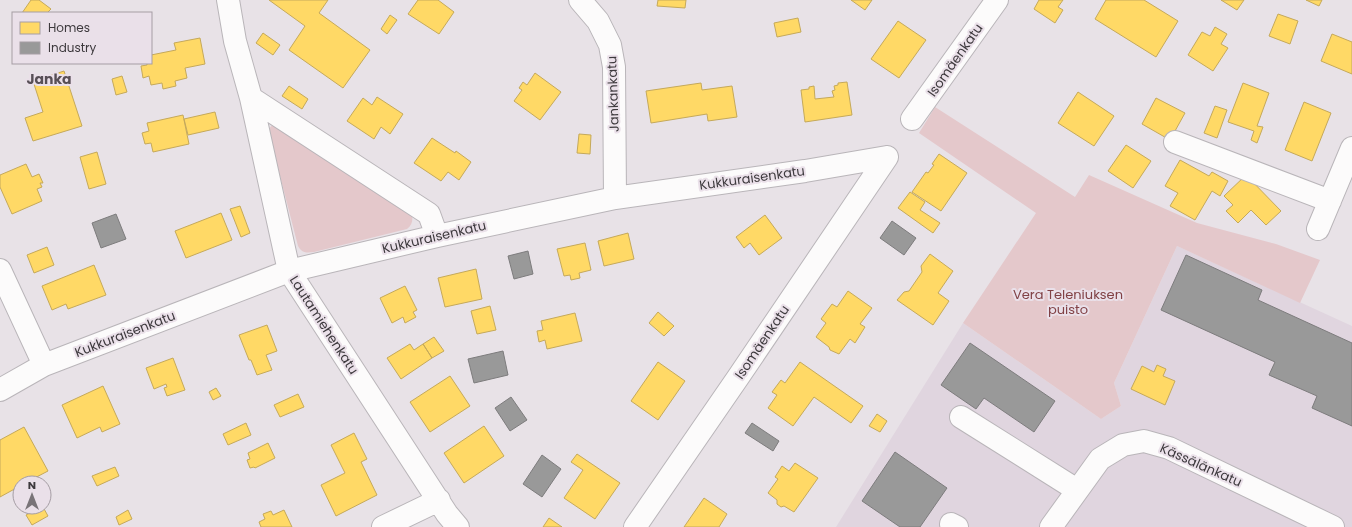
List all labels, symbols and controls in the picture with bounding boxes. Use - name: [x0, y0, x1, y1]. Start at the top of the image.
- legend: [12, 12, 152, 64]
- text: Homes: [48, 19, 90, 36]
- street label: Isomäenkatu: [923, 20, 987, 100]
- text: Industry: [48, 39, 97, 56]
- street label: Jankankatu: [602, 56, 624, 132]
- district label: Janka: [26, 69, 72, 89]
- street label: Kukkuraisenkatu: [698, 161, 806, 195]
- street label: Kukkuraisenkatu: [380, 216, 488, 258]
- street label: Lautamiehenkatu: [285, 272, 363, 378]
- park label: Vera Teleniuksen puisto: [1013, 285, 1123, 319]
- street label: Isomäenkatu: [730, 301, 794, 383]
- street label: Kukkuraisenkatu: [72, 306, 178, 362]
- street label: Kässälänkatu: [1157, 438, 1245, 492]
- north arrow: [12, 475, 52, 515]
- text: N: [28, 477, 36, 493]

